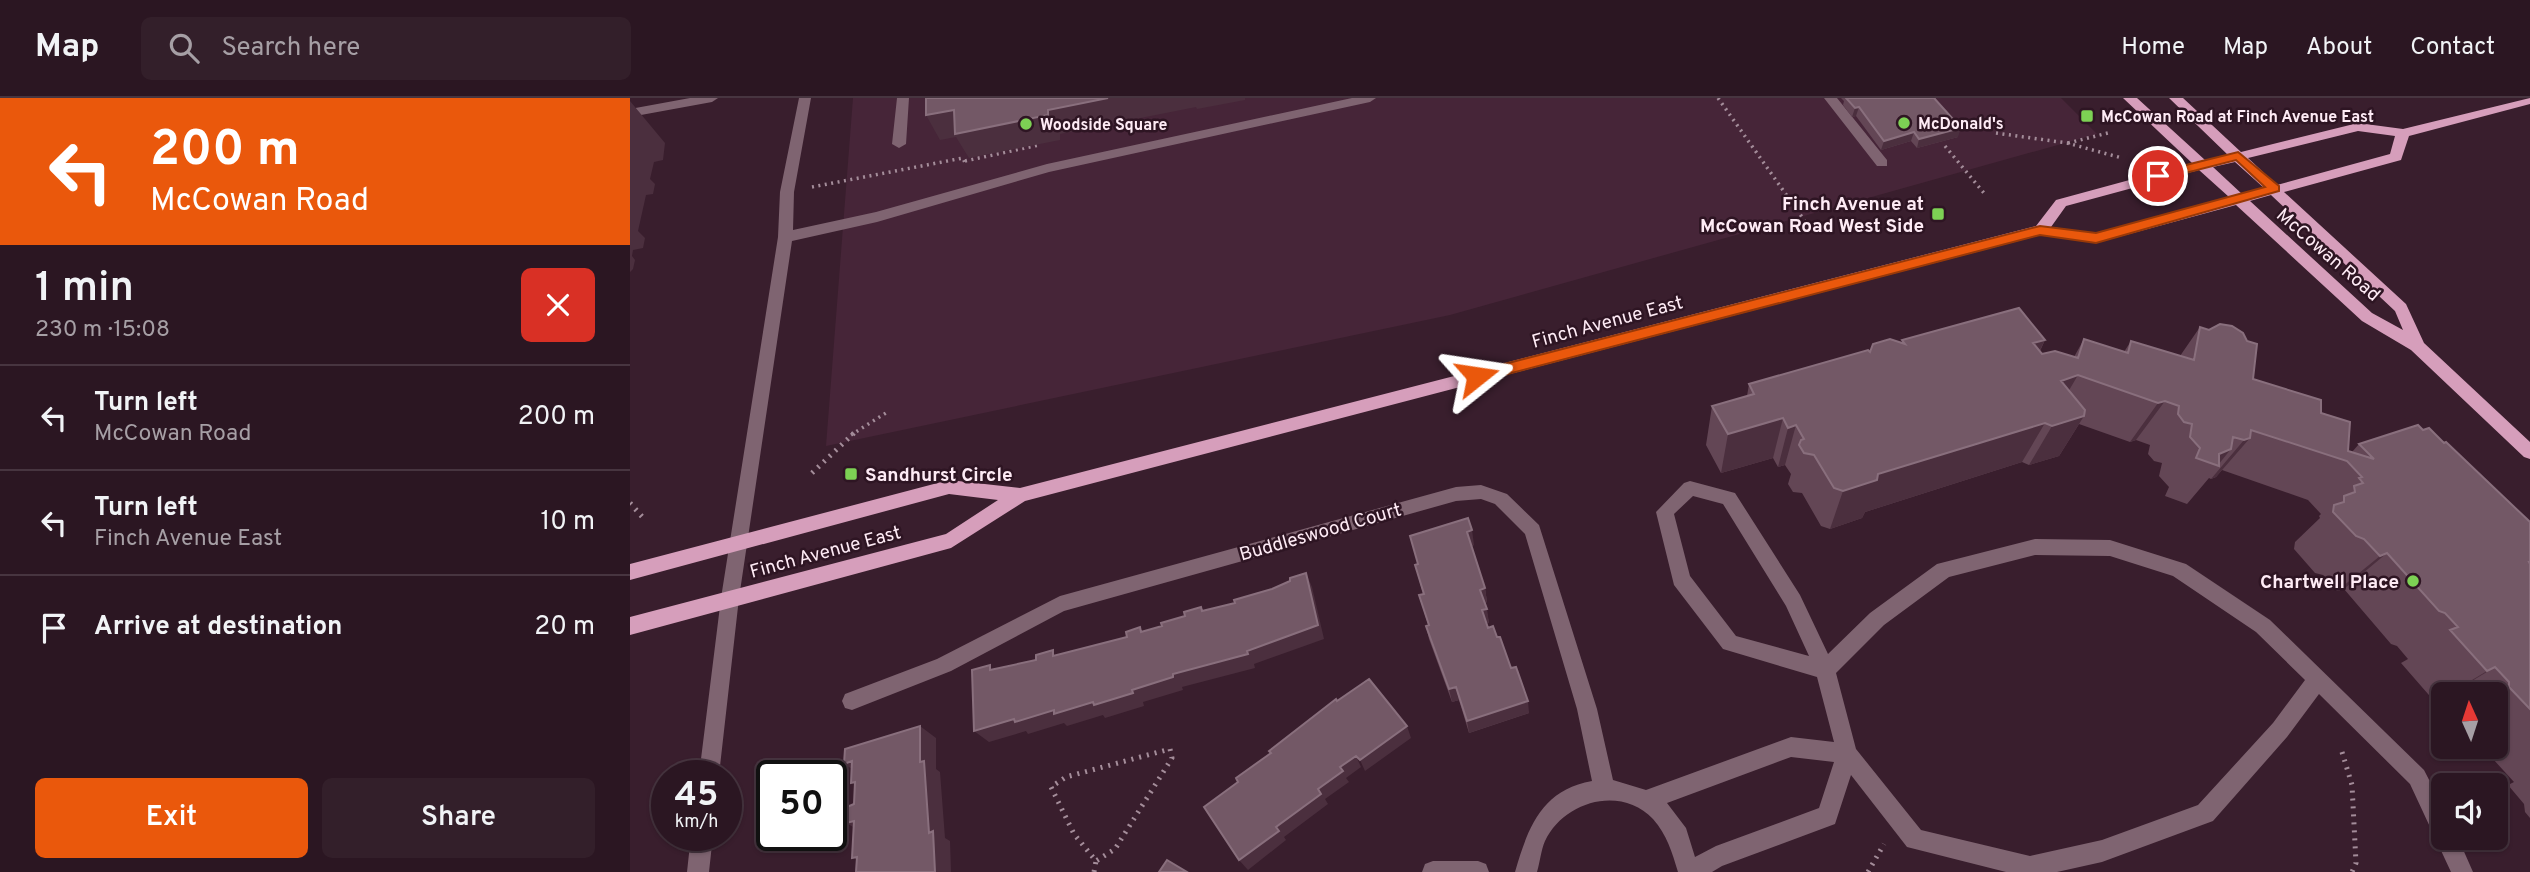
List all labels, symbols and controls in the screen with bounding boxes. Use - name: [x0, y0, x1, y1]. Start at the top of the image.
- search box: [141, 17, 631, 80]
- text: Map: [35, 27, 99, 69]
- icon: search: [165, 29, 203, 67]
- text: Search here: [221, 32, 360, 65]
- text: Home: [2121, 33, 2185, 63]
- text: Map: [2223, 33, 2268, 63]
- text: About: [2306, 33, 2372, 63]
- text: Contact: [2410, 33, 2495, 63]
- marker: McCowan Road at Finch Avenue East: [2079, 108, 2095, 124]
- place label: McCowan Road at Finch Avenue East: [2101, 108, 2374, 128]
- marker: McDonald's: [1896, 115, 1912, 131]
- place label: McDonald's: [1918, 115, 2004, 135]
- marker: Woodside Square: [1018, 116, 1034, 132]
- place label: Woodside Square: [1040, 116, 1167, 136]
- text: 200 m: [150, 121, 300, 183]
- icon: left: [35, 126, 126, 217]
- pin: [2128, 146, 2188, 206]
- icon: arrive: [2139, 157, 2177, 195]
- text: McCowan Road: [150, 182, 369, 222]
- place label: Finch Avenue at McCowan Road West Side: [1700, 193, 1924, 239]
- street label: McCowan Road: [2271, 204, 2385, 307]
- marker: Finch Avenue at McCowan Road West Side: [1930, 206, 1946, 222]
- text: 1 min: [35, 263, 134, 316]
- button: close: [521, 268, 595, 342]
- street label: Finch Avenue East: [1529, 291, 1686, 355]
- text: 230 m · 15:08: [35, 316, 170, 345]
- position arrow: [1440, 339, 1514, 413]
- text: Turn left: [94, 387, 198, 420]
- icon: left: [35, 399, 73, 437]
- text: 200 m: [518, 401, 595, 434]
- text: McCowan Road: [94, 420, 251, 449]
- place label: Sandhurst Circle: [865, 464, 1013, 488]
- marker: Sandhurst Circle: [843, 466, 859, 482]
- text: Turn left: [94, 492, 198, 525]
- street label: Buddleswood Court: [1237, 498, 1404, 567]
- icon: left: [35, 504, 73, 542]
- text: 10 m: [540, 506, 595, 539]
- street label: Finch Avenue East: [747, 521, 904, 585]
- text: Finch Avenue East: [94, 525, 282, 554]
- place label: Chartwell Place: [2260, 571, 2399, 595]
- marker: Chartwell Place: [2405, 573, 2421, 589]
- icon: arrive: [35, 609, 73, 647]
- text: Arrive at destination: [94, 611, 342, 644]
- text: 20 m: [534, 611, 595, 644]
- north arrow: [2431, 682, 2508, 760]
- map controls: [2431, 682, 2508, 850]
- speed limit sign: 50: [756, 760, 847, 851]
- button: sound: [2431, 773, 2508, 850]
- text: 45: [675, 774, 718, 818]
- button: Exit: [35, 778, 308, 858]
- button: Share: [322, 778, 595, 858]
- text: km/h: [675, 811, 718, 834]

